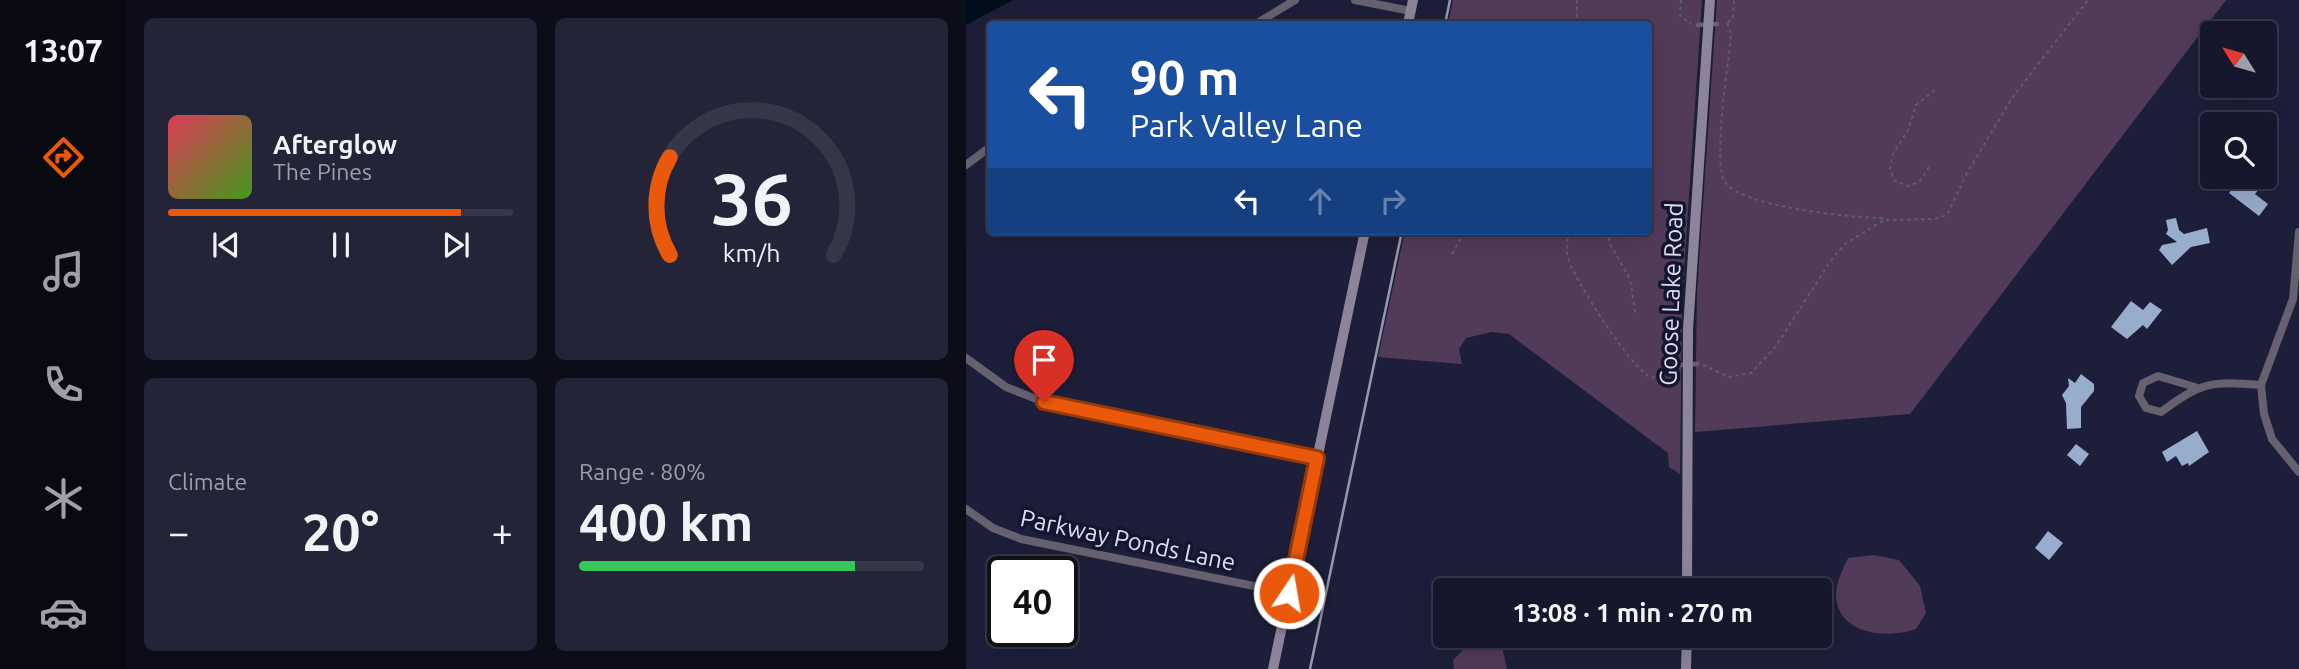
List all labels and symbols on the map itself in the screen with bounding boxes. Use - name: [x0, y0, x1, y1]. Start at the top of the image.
- north arrow: [2200, 21, 2277, 98]
- street label: Goose Lake Road: [1654, 202, 1688, 386]
- pin: [1014, 330, 1074, 402]
- street label: Parkway Ponds Lane: [1018, 504, 1238, 576]
- speed limit sign: 40: [987, 556, 1078, 647]
- position arrow: [1252, 556, 1326, 630]

